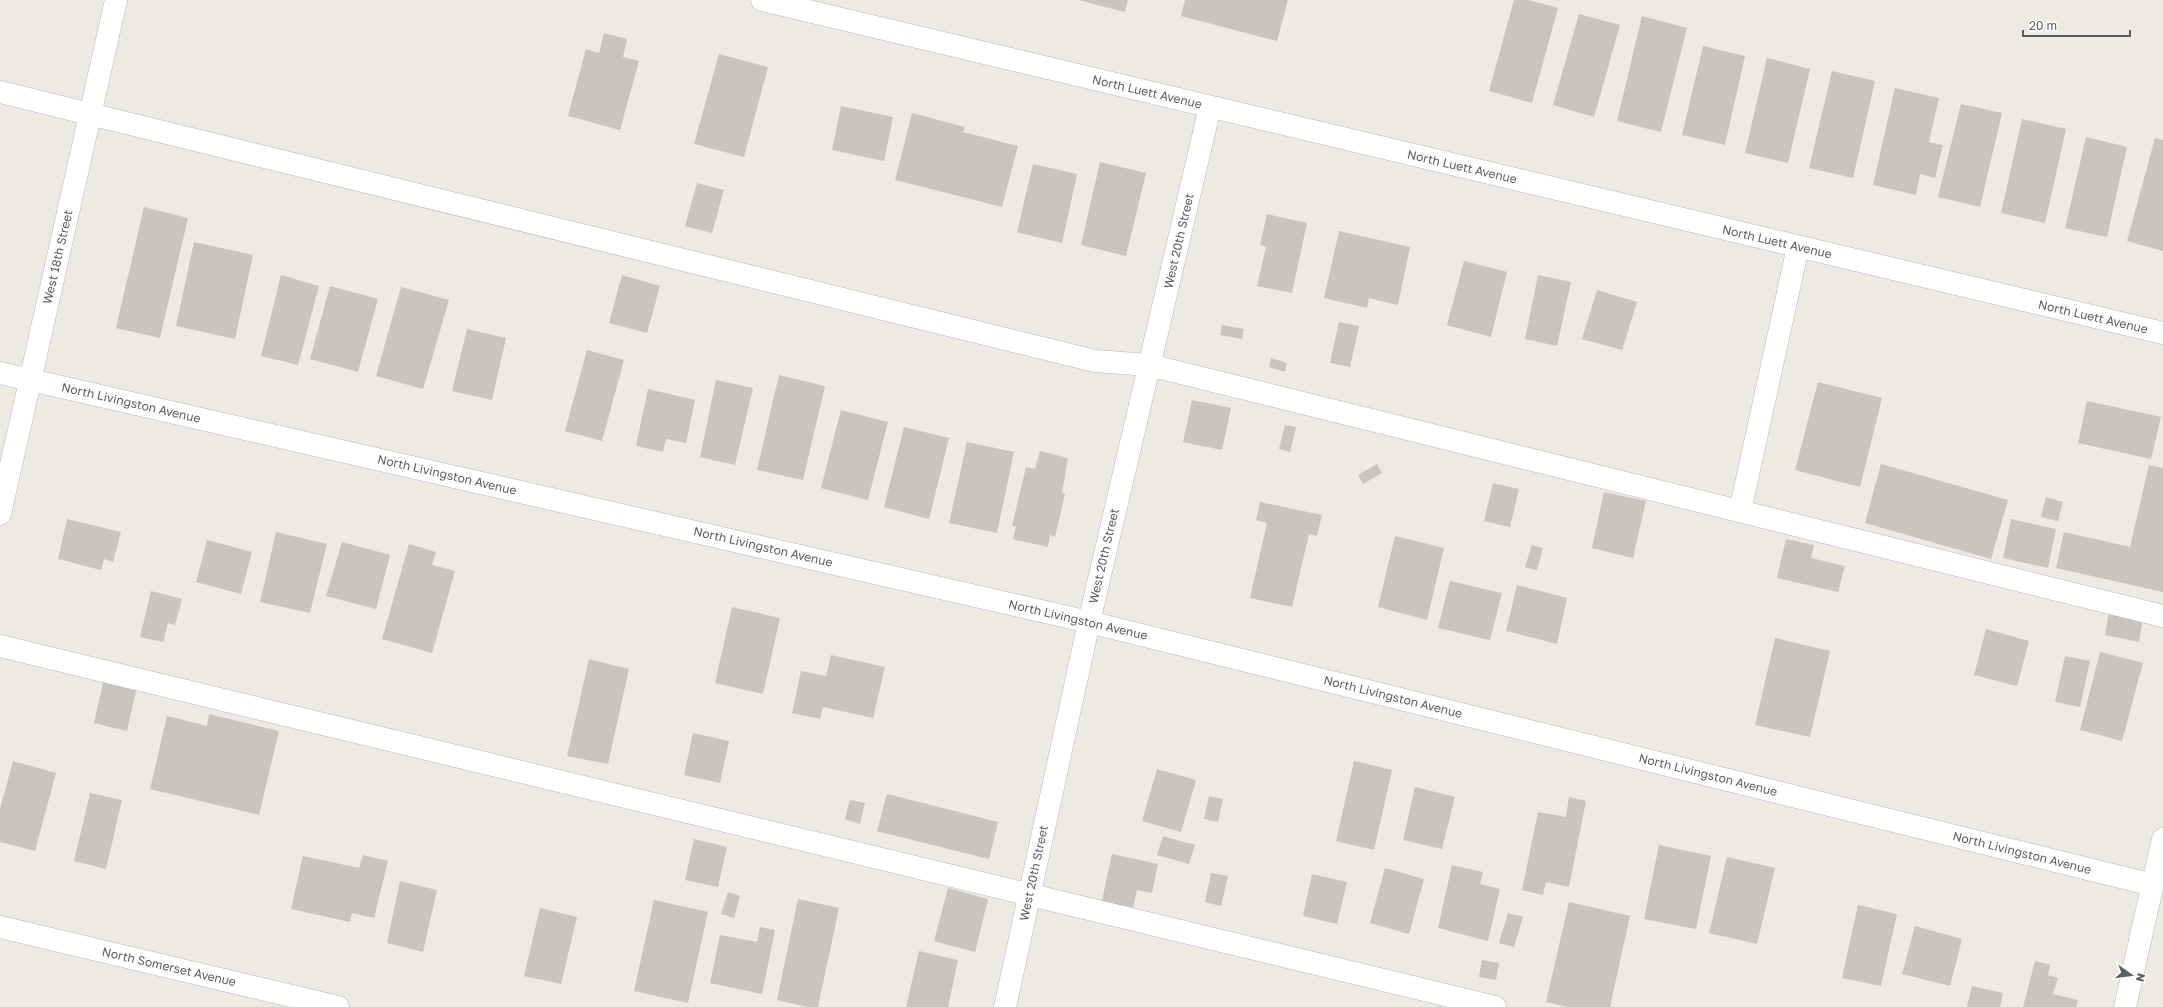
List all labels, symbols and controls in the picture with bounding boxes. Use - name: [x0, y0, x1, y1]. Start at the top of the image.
- scale bar: [2023, 12, 2130, 38]
- text: 20 m: [2029, 18, 2057, 33]
- street label: North Luett Avenue: [1091, 72, 1203, 111]
- street label: North Luett Avenue: [1406, 147, 1518, 186]
- street label: West 20th Street: [1160, 192, 1197, 290]
- street label: West 18th Street: [39, 208, 76, 305]
- street label: North Luett Avenue: [1721, 222, 1833, 261]
- street label: North Luett Avenue: [2037, 297, 2149, 336]
- street label: North Livingston Avenue: [60, 379, 202, 426]
- street label: North Livingston Avenue: [376, 451, 518, 498]
- street label: West 20th Street: [1085, 507, 1122, 605]
- street label: North Livingston Avenue: [692, 523, 834, 570]
- street label: North Livingston Avenue: [1007, 596, 1149, 643]
- street label: North Livingston Avenue: [1322, 672, 1464, 721]
- street label: North Livingston Avenue: [1637, 750, 1779, 799]
- street label: West 20th Street: [1016, 824, 1051, 922]
- street label: North Livingston Avenue: [1951, 828, 2093, 877]
- street label: North Somerset Avenue: [101, 944, 238, 989]
- north arrow: [2111, 955, 2151, 995]
- text: N: [2134, 972, 2149, 983]

